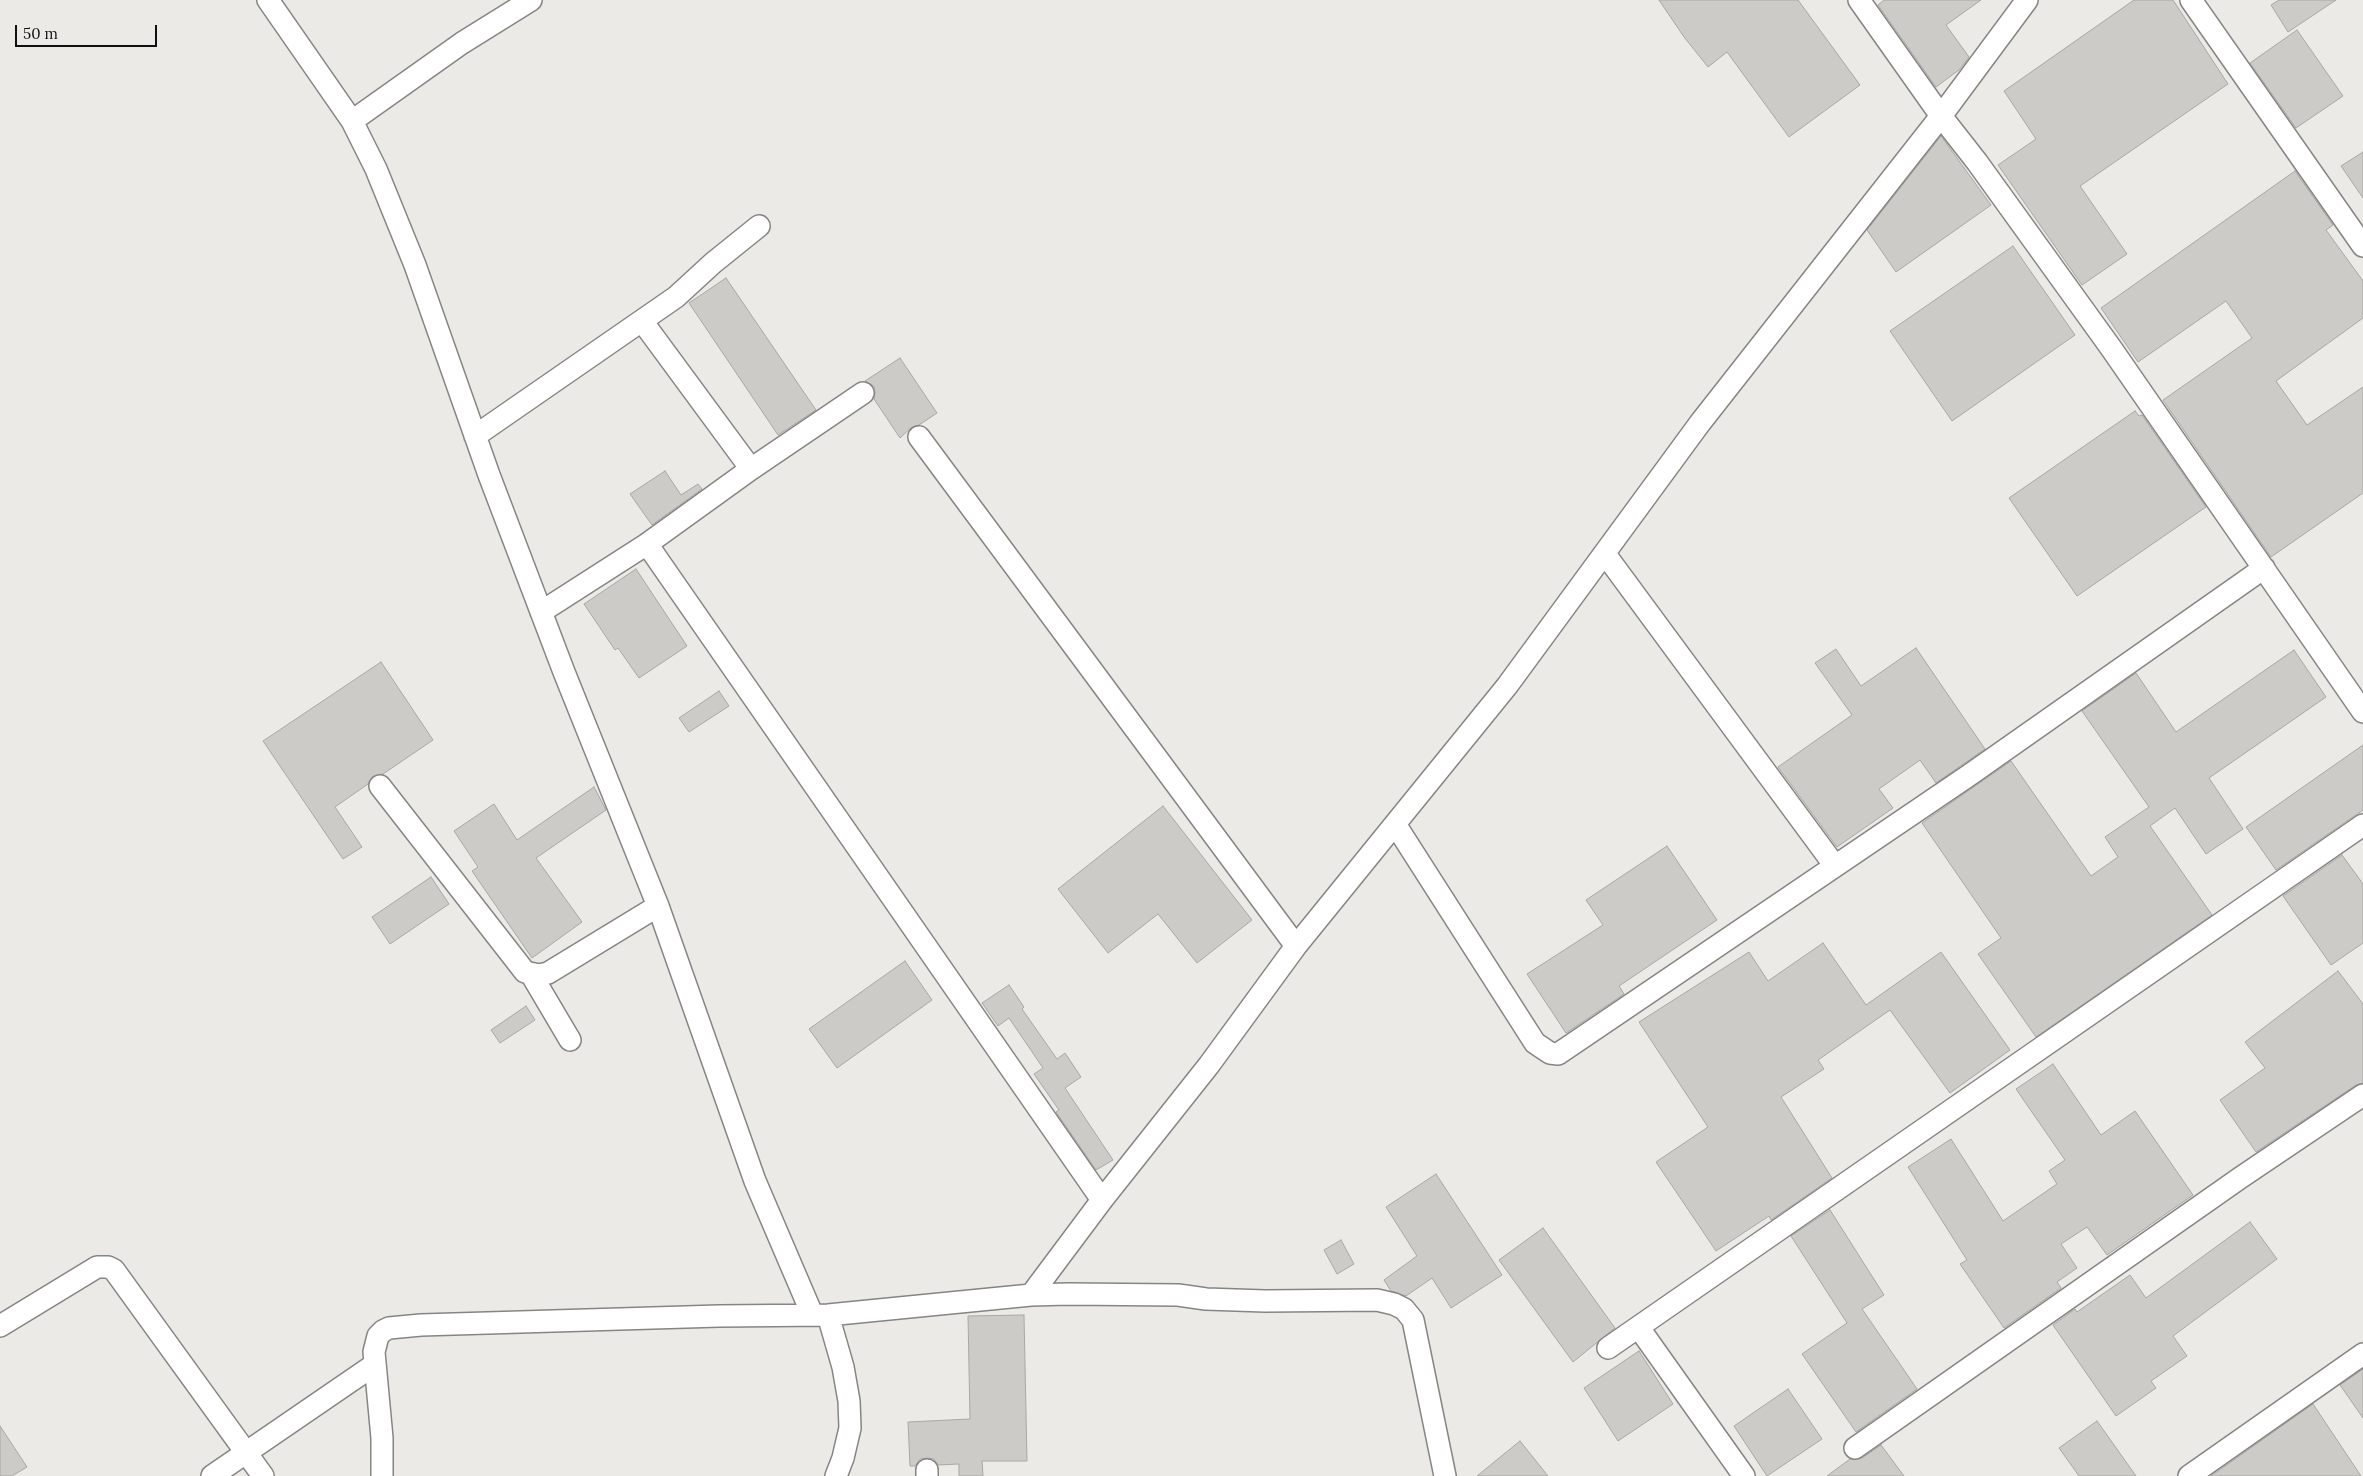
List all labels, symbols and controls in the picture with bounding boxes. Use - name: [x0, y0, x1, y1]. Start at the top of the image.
- scale bar: [18, 15, 160, 47]
- text: 50 m: [23, 24, 58, 43]

